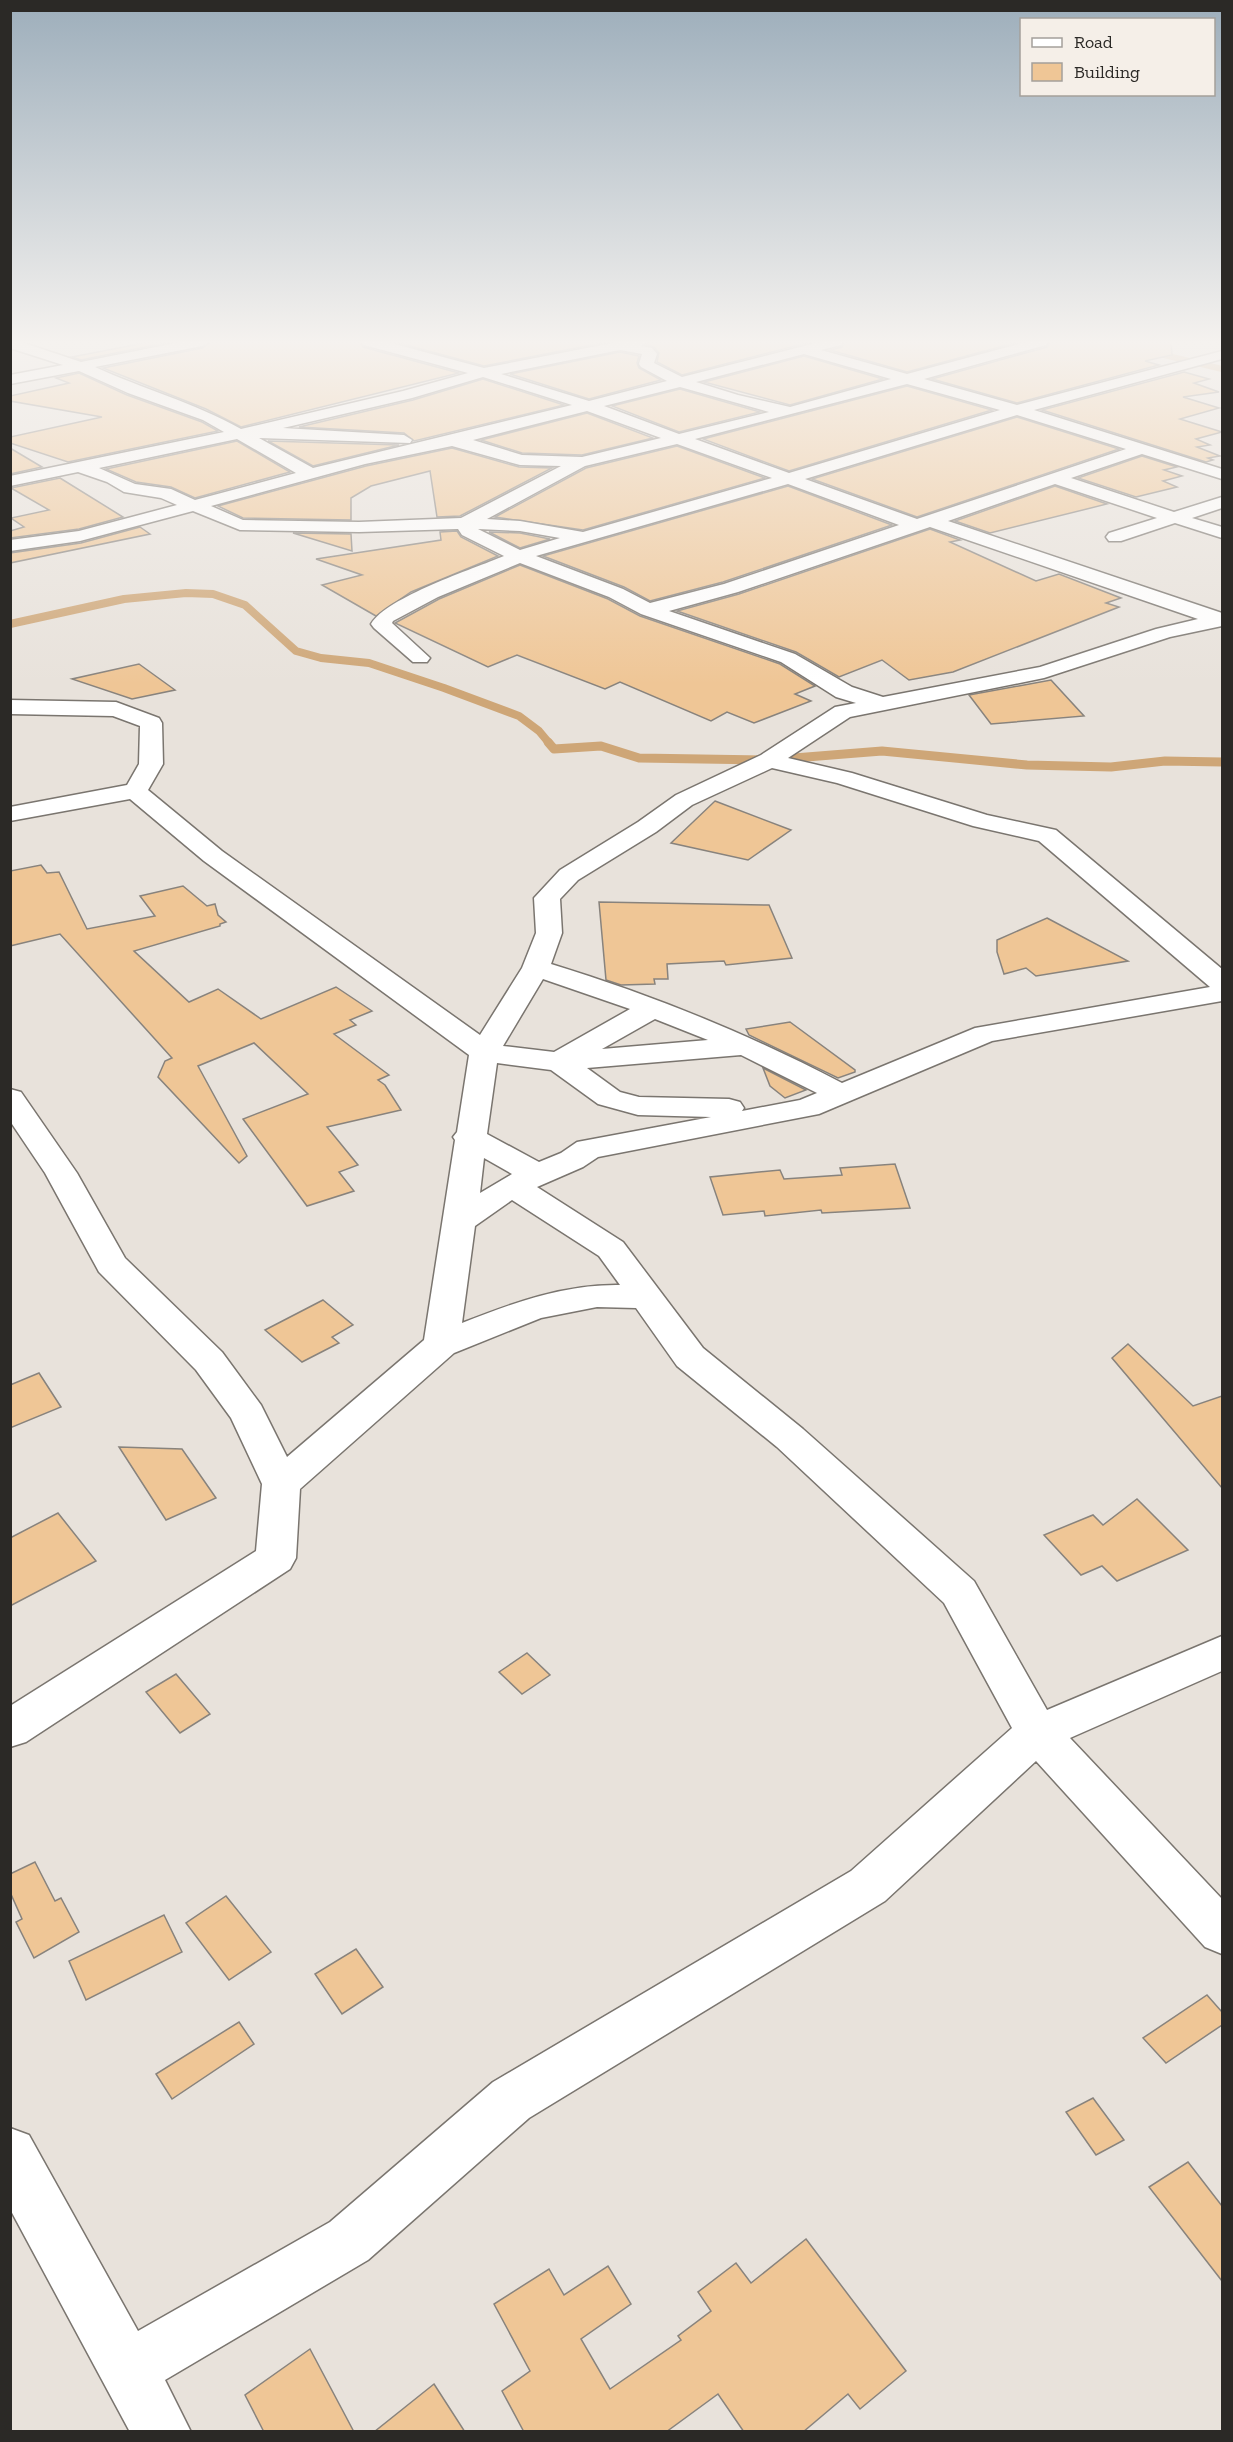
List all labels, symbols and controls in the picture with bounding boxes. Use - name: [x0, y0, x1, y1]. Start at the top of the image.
- legend: [1020, 18, 1215, 96]
- text: Road: [1074, 31, 1113, 53]
- text: Building: [1074, 61, 1140, 83]

